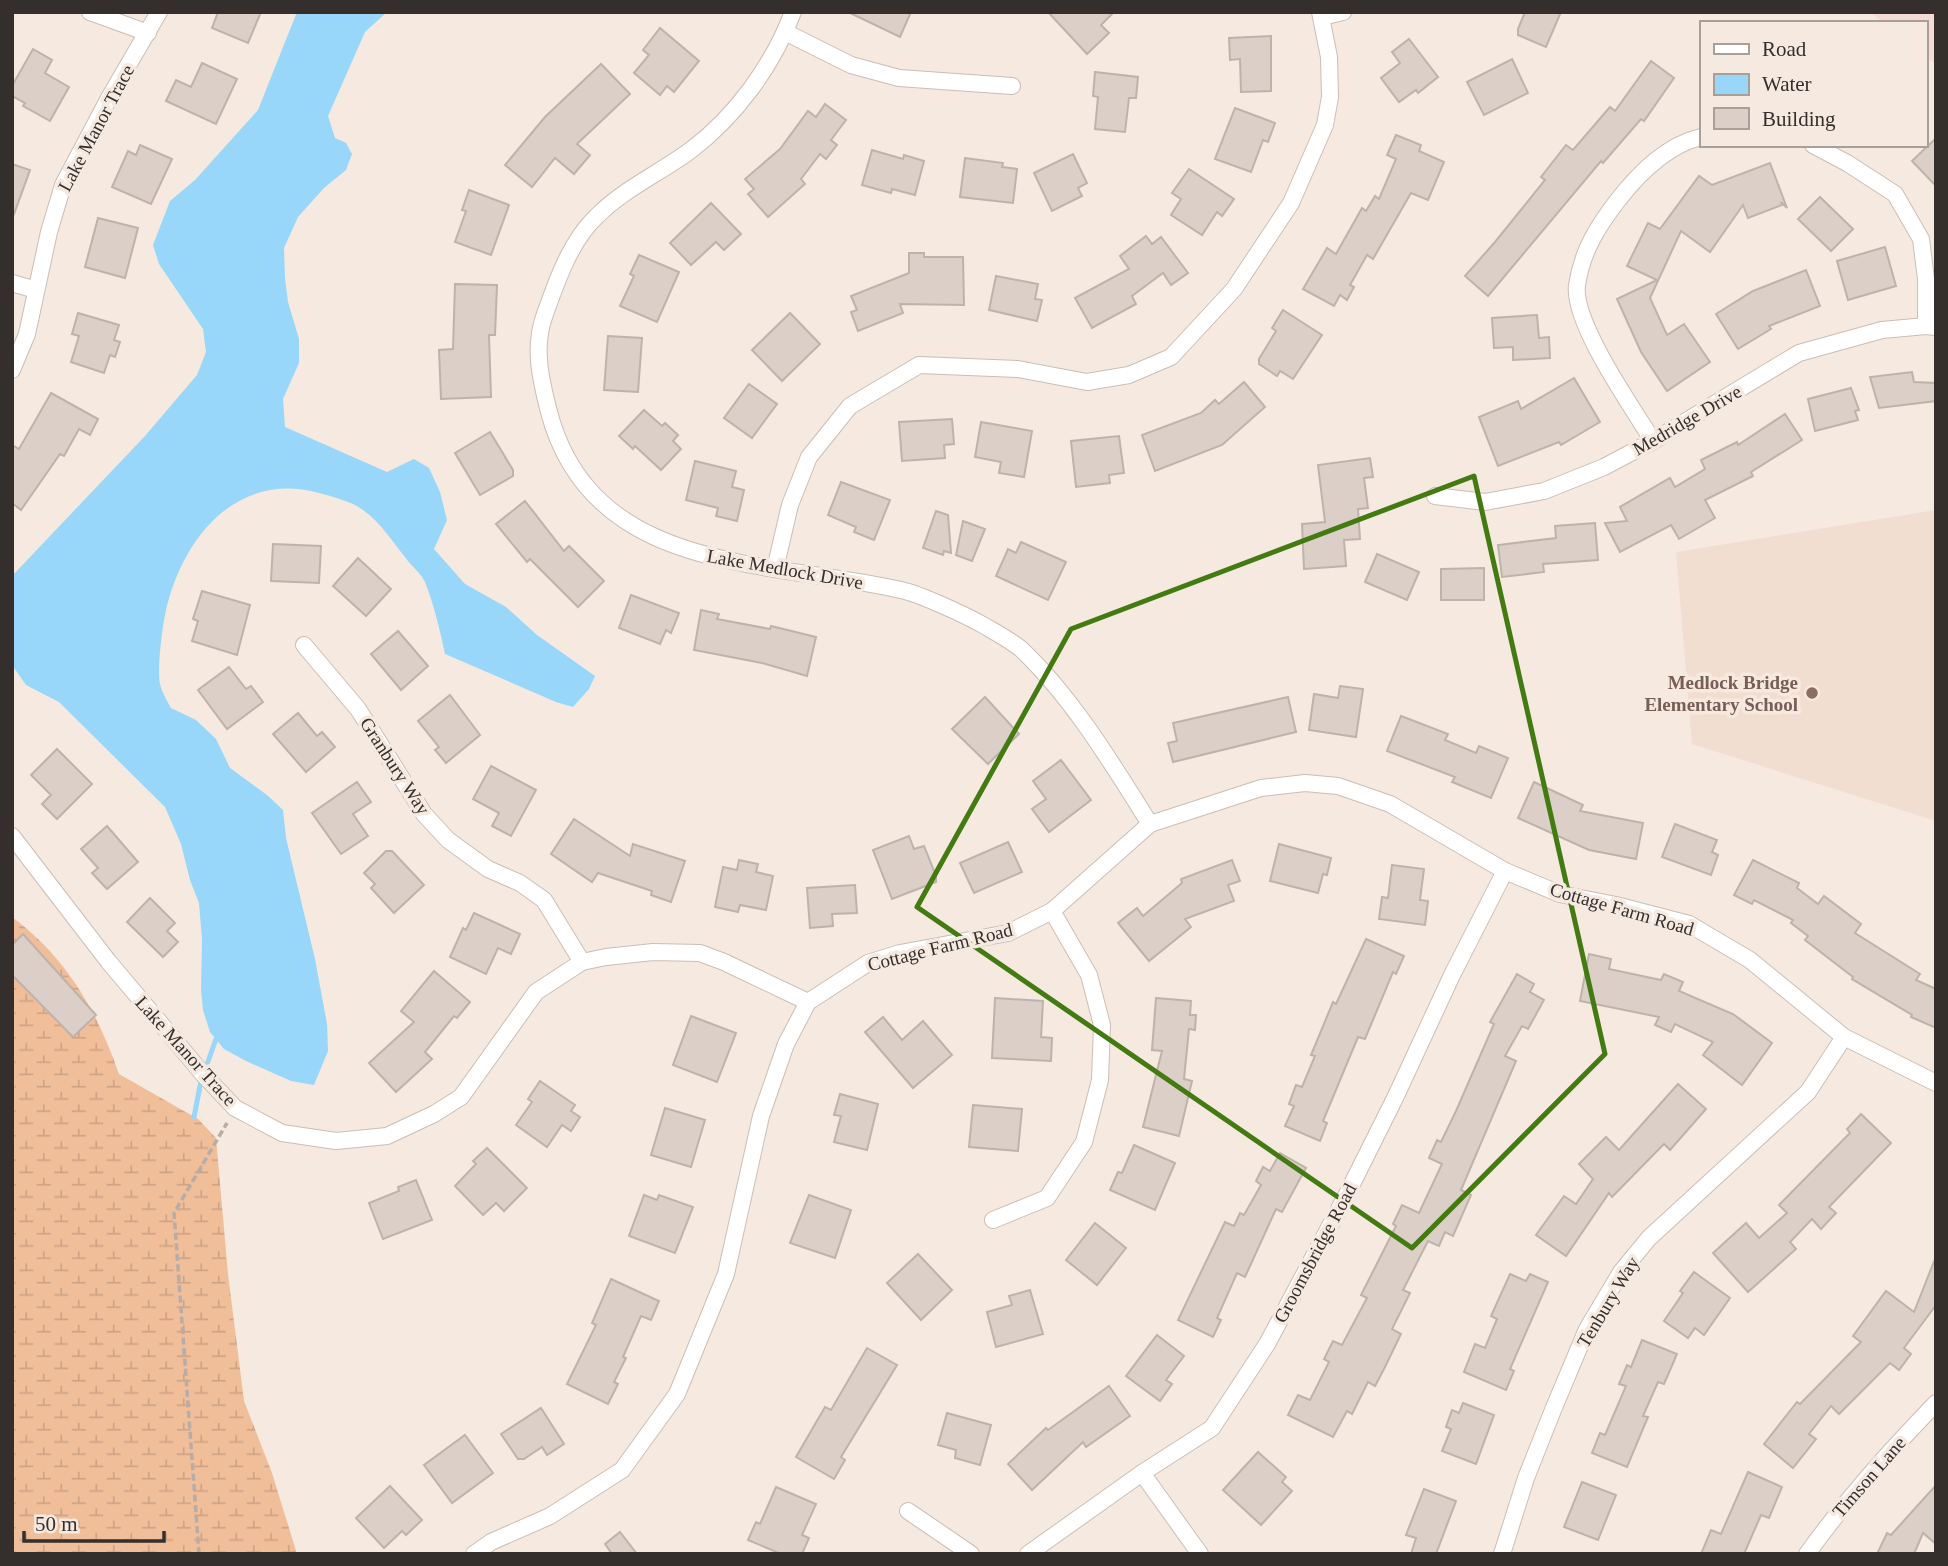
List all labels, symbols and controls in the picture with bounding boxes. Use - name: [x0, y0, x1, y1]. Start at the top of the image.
- legend: [1700, 21, 1927, 147]
- text: Road: [1762, 37, 1807, 61]
- street label: Lake Manor Trace: [54, 61, 138, 195]
- text: Water: [1762, 72, 1812, 96]
- text: Building: [1762, 107, 1836, 131]
- street label: Medridge Drive: [1629, 380, 1745, 460]
- street label: Lake Medlock Drive: [705, 545, 865, 593]
- place label: Medlock Bridge Elementary School: [1644, 672, 1798, 715]
- marker: Medlock Bridge Elementary School: [1804, 685, 1820, 701]
- street label: Granbury Way: [356, 713, 434, 819]
- street label: Cottage Farm Road: [1548, 878, 1697, 940]
- street label: Cottage Farm Road: [865, 919, 1015, 975]
- street label: Lake Manor Trace: [131, 992, 241, 1110]
- street label: Groomsbridge Road: [1269, 1179, 1361, 1326]
- street label: Tenbury Way: [1573, 1253, 1643, 1351]
- street label: Timson Lane: [1828, 1432, 1910, 1522]
- scale bar: [24, 1500, 164, 1544]
- text: 50 m: [35, 1512, 78, 1536]

